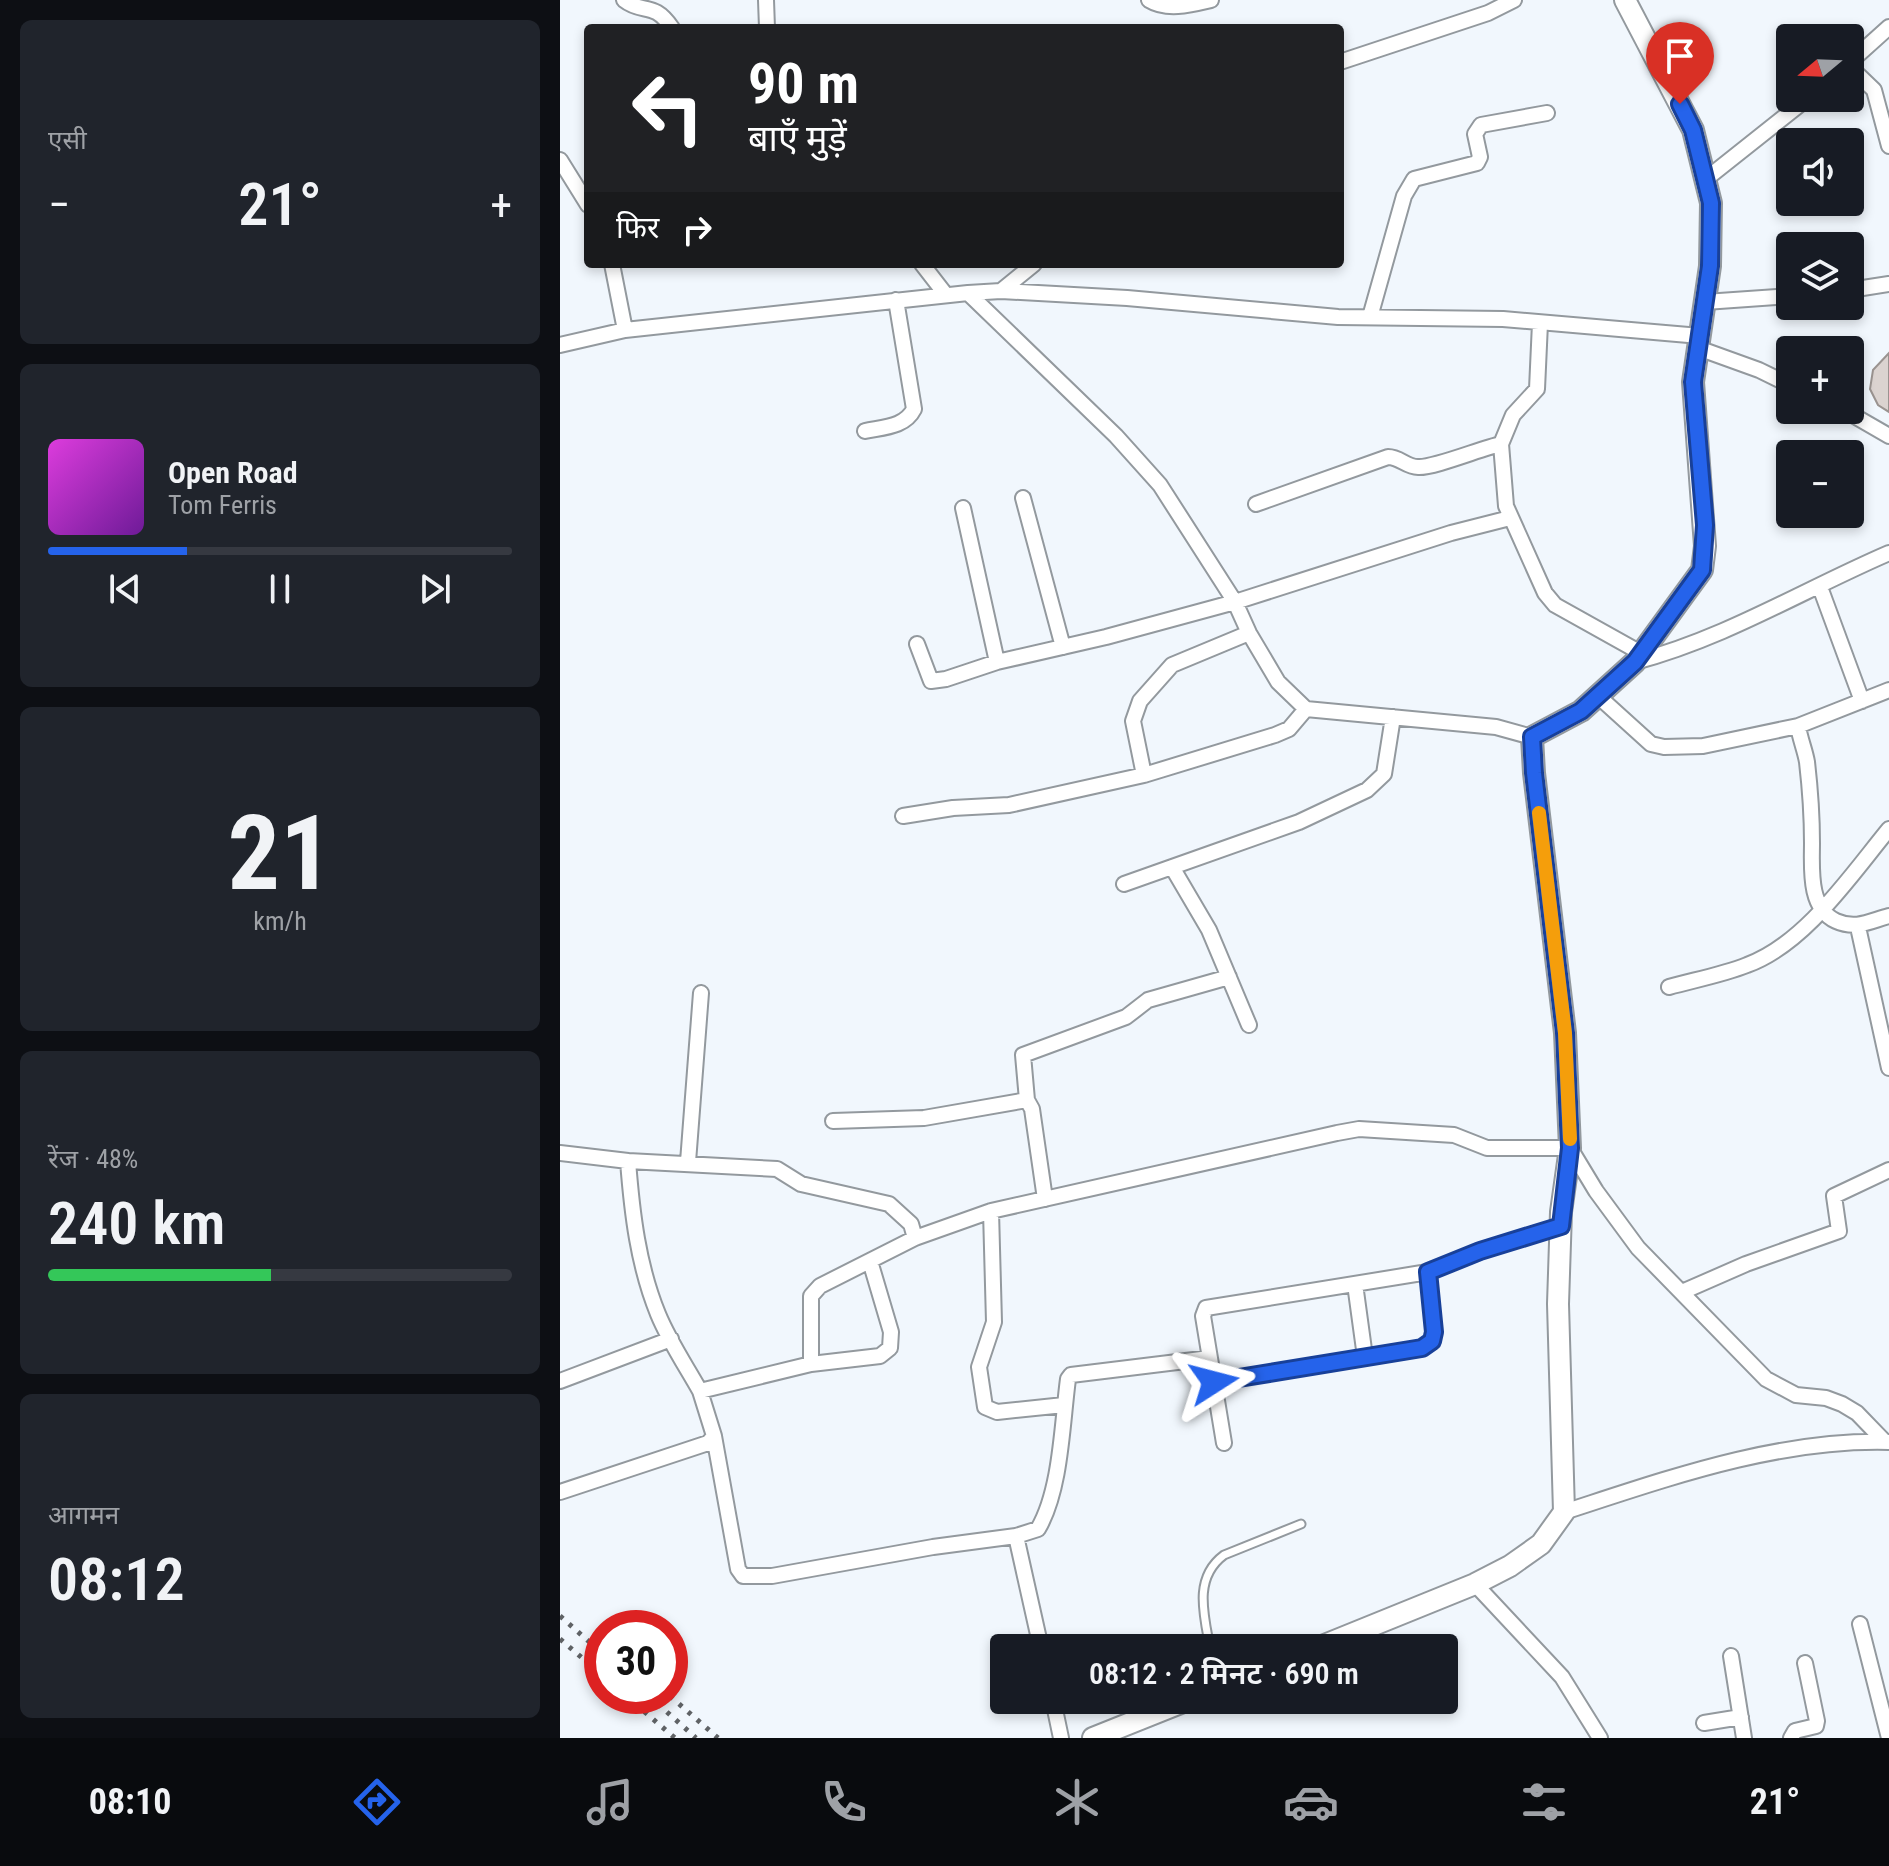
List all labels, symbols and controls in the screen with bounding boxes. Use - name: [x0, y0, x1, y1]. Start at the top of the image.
- pin: [1646, 22, 1714, 104]
- north arrow: [1776, 24, 1864, 112]
- map controls: [1776, 24, 1864, 528]
- icon: arrive: [1658, 34, 1702, 78]
- text: 90 m: [748, 51, 859, 117]
- icon: left: [616, 56, 720, 160]
- text: बाएँ मुड़ें: [748, 118, 847, 160]
- text: एसी: [48, 125, 87, 155]
- button: sound: [1776, 128, 1864, 216]
- text: 21°: [238, 169, 322, 240]
- text: −: [48, 179, 70, 231]
- text: +: [490, 179, 512, 231]
- icon: right: [675, 208, 719, 252]
- text: फिर: [616, 210, 659, 245]
- button: layers: [1776, 232, 1864, 320]
- button: +: [1776, 336, 1864, 424]
- button: −: [1776, 440, 1864, 528]
- text: Open Road: [168, 455, 298, 490]
- text: Tom Ferris: [168, 490, 277, 520]
- icon: previous: [103, 567, 147, 611]
- icon: pause: [258, 567, 302, 611]
- icon: next: [413, 567, 457, 611]
- text: 21: [227, 793, 333, 914]
- text: km/h: [253, 906, 307, 936]
- text: रेंज · 48%: [48, 1144, 138, 1174]
- text: 240 km: [48, 1188, 225, 1259]
- position arrow: [1172, 1340, 1256, 1424]
- text: आगमन: [48, 1500, 119, 1530]
- text: 08:12: [48, 1544, 185, 1615]
- speed limit sign: 30: [584, 1610, 688, 1714]
- text: 08:12 · 2 मिनट · 690 m: [1089, 1656, 1359, 1691]
- icon: directions: [349, 1774, 405, 1830]
- icon: music: [582, 1774, 638, 1830]
- icon: phone: [816, 1774, 872, 1830]
- icon: climate: [1049, 1774, 1105, 1830]
- icon: car: [1283, 1774, 1339, 1830]
- icon: filters: [1516, 1774, 1572, 1830]
- text: 08:10: [89, 1781, 171, 1823]
- text: 21°: [1750, 1781, 1800, 1823]

